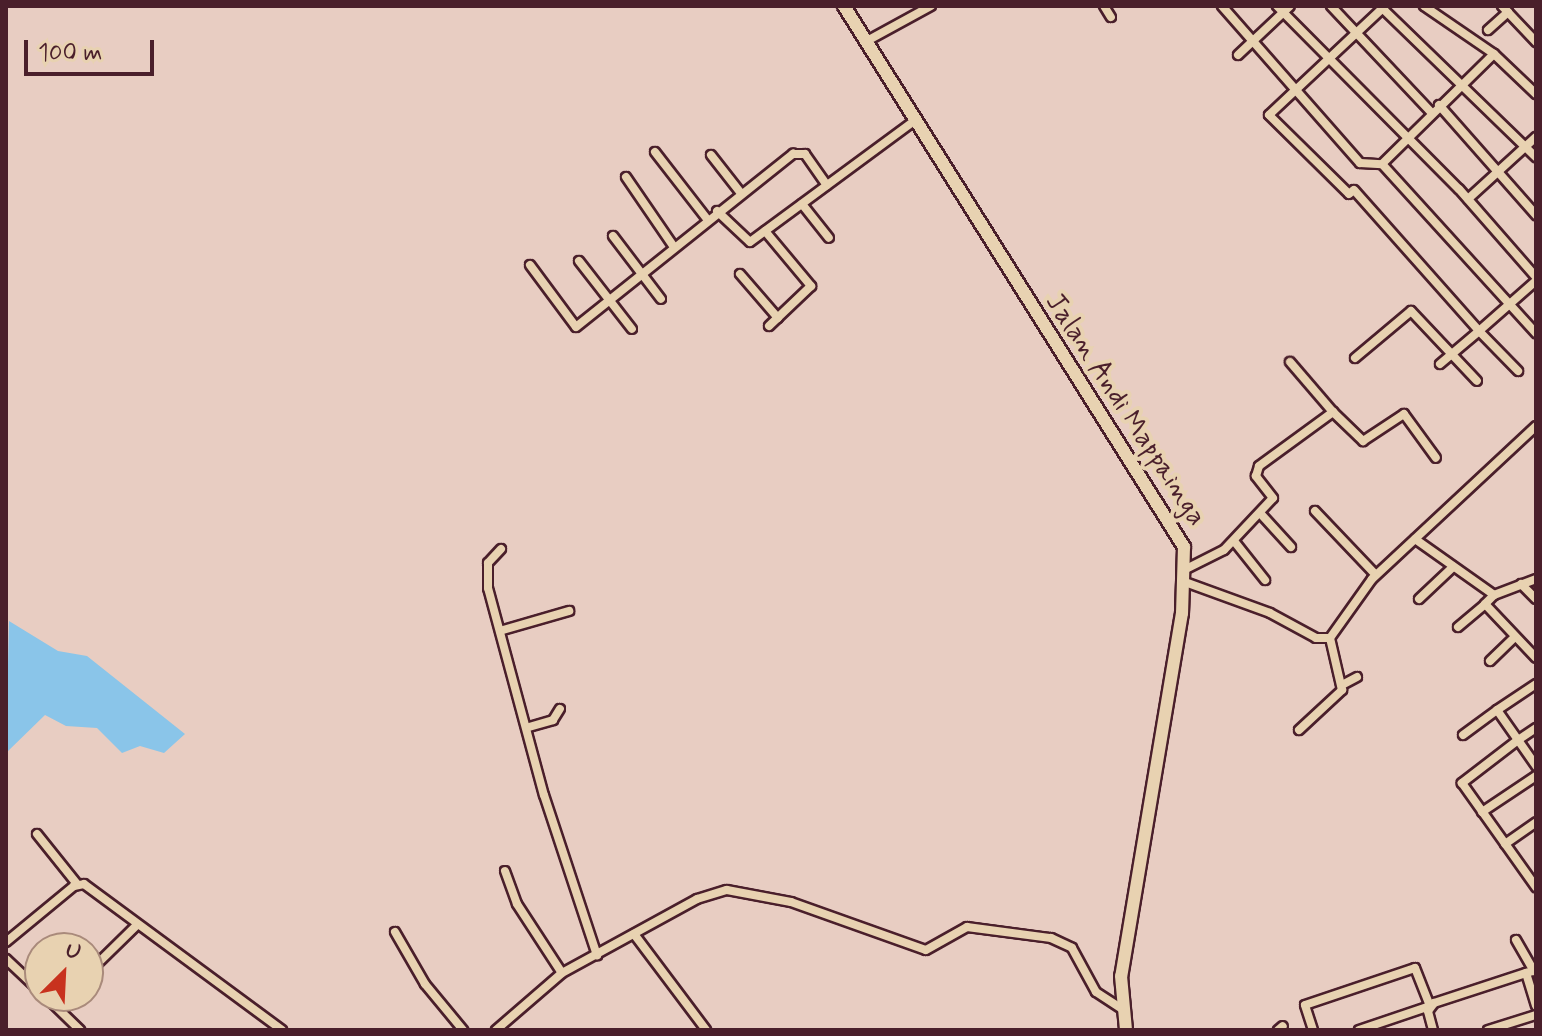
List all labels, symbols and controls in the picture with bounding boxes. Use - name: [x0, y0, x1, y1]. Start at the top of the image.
- scale bar: [28, 24, 158, 74]
- text: 100 m: [38, 38, 102, 69]
- street label: Jalan Andi Mappainga: [1039, 290, 1211, 530]
- north arrow: [24, 932, 104, 1012]
- text: U: [61, 936, 85, 968]

